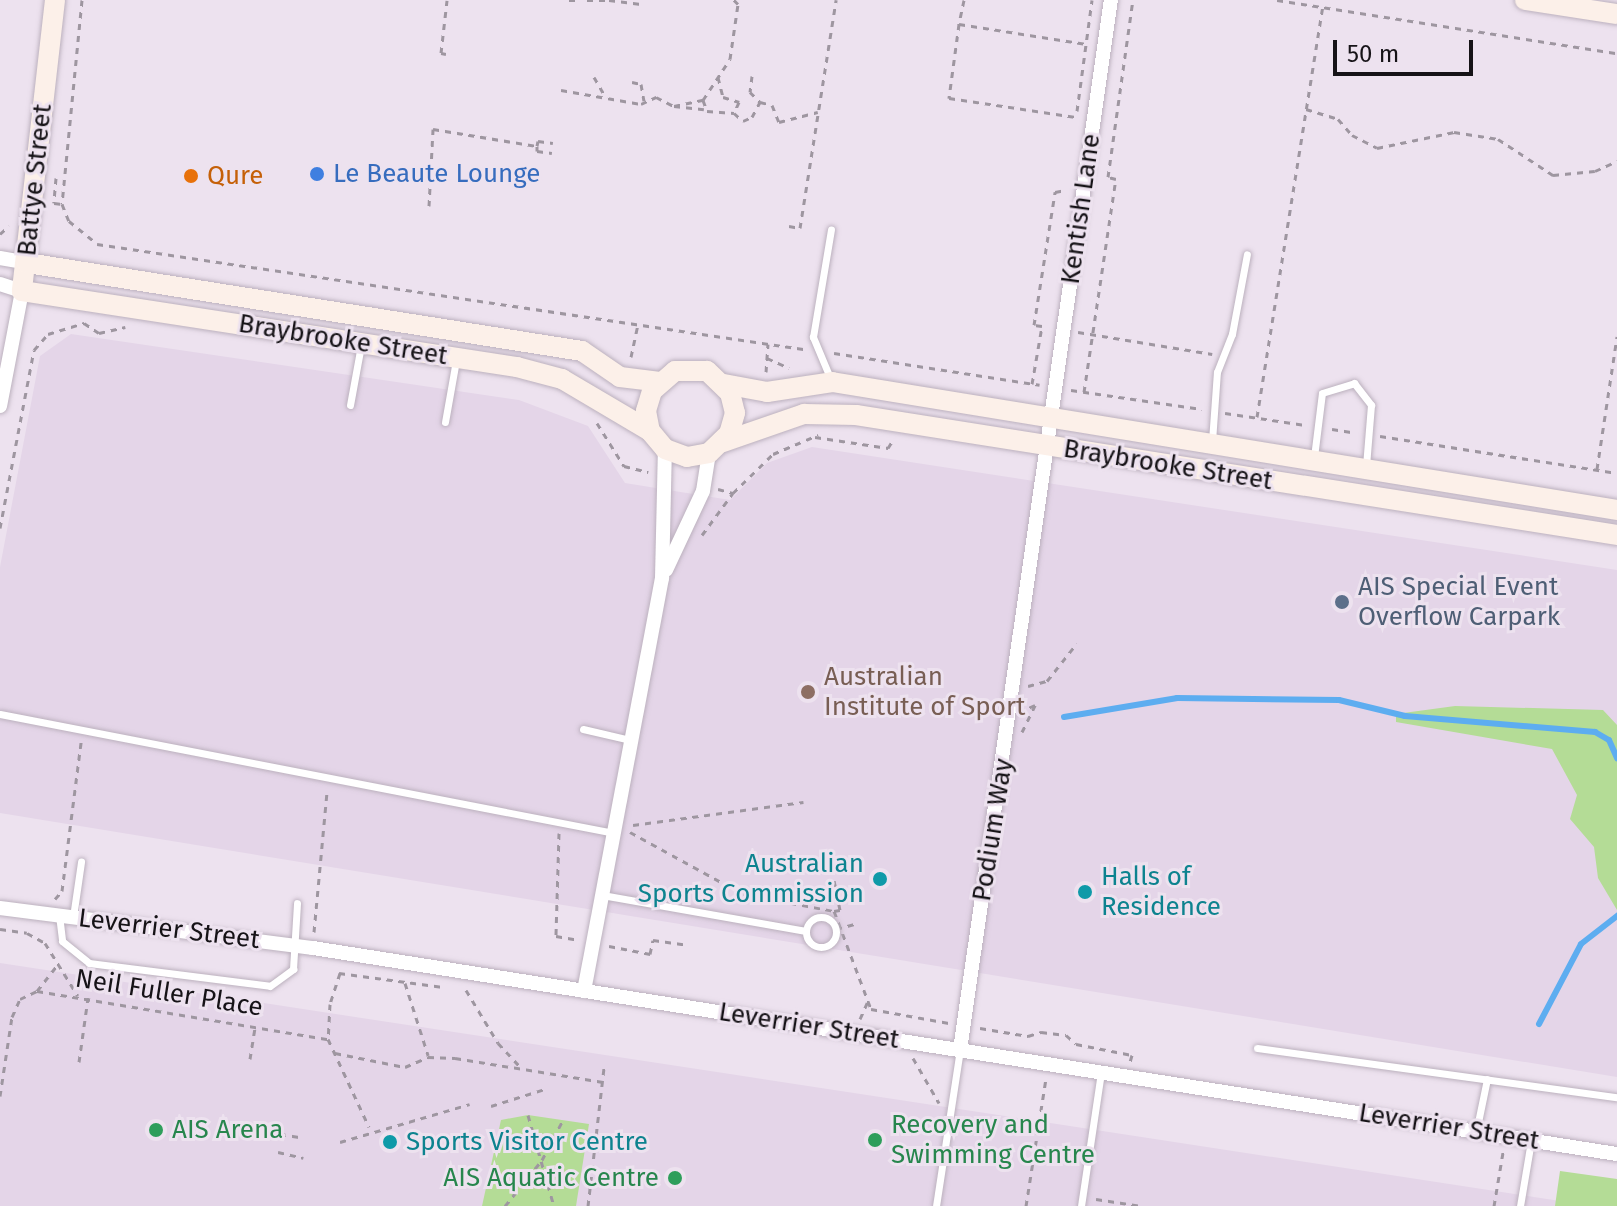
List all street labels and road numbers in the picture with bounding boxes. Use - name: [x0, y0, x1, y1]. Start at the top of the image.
- street label: Battye Street: [11, 102, 59, 258]
- street label: Kentish Lane: [1055, 132, 1107, 286]
- street label: Braybrooke Street: [236, 308, 450, 372]
- street label: Braybrooke Street: [1061, 433, 1275, 497]
- street label: Podium Way: [966, 756, 1020, 904]
- street label: Leverrier Street: [77, 902, 261, 956]
- street label: Neil Fuller Place: [73, 963, 265, 1023]
- street label: Leverrier Street: [717, 996, 901, 1056]
- street label: Leverrier Street: [1357, 1097, 1541, 1157]

